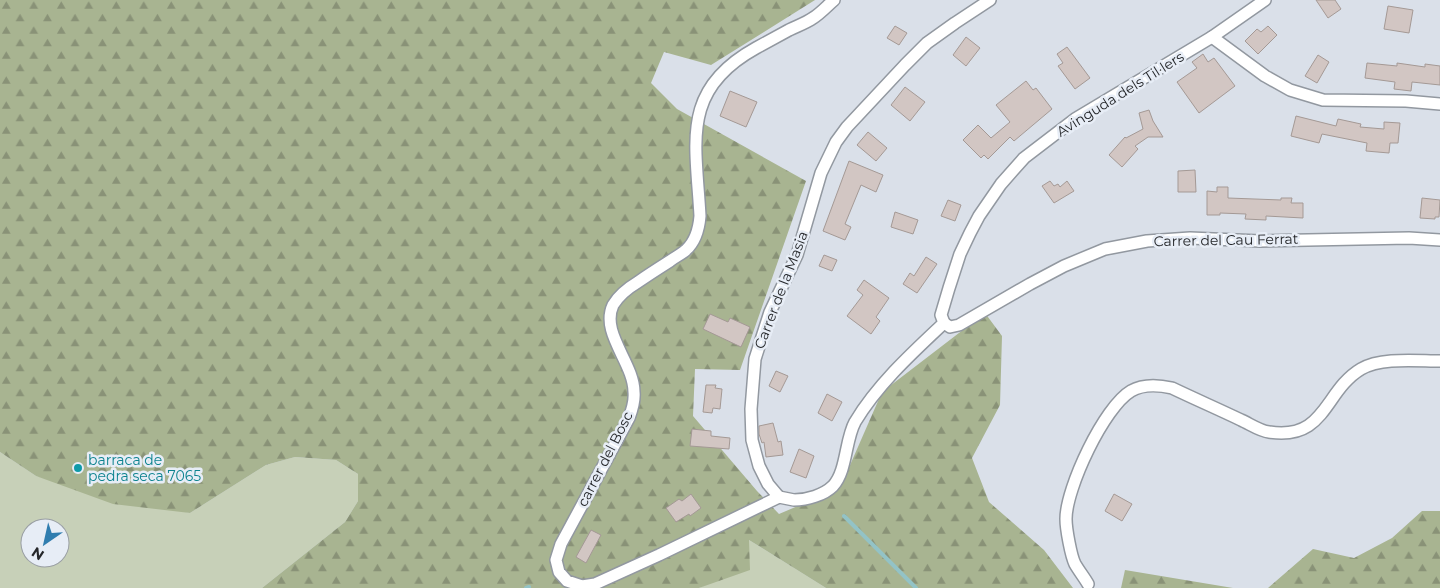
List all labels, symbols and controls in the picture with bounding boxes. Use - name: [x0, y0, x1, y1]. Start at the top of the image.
- street label: Avinguda dels Til·lers: [1053, 47, 1187, 141]
- street label: Carrer de la Masia: [750, 229, 812, 351]
- street label: Carrer del Cau Ferrat: [1153, 230, 1299, 250]
- street label: carrer del Bosc: [573, 408, 637, 510]
- place label: barraca de pedra seca 7065: [88, 451, 201, 485]
- marker: barraca de pedra seca 7065: [72, 462, 84, 474]
- north arrow: [20, 518, 70, 568]
- text: N: [28, 543, 47, 564]

